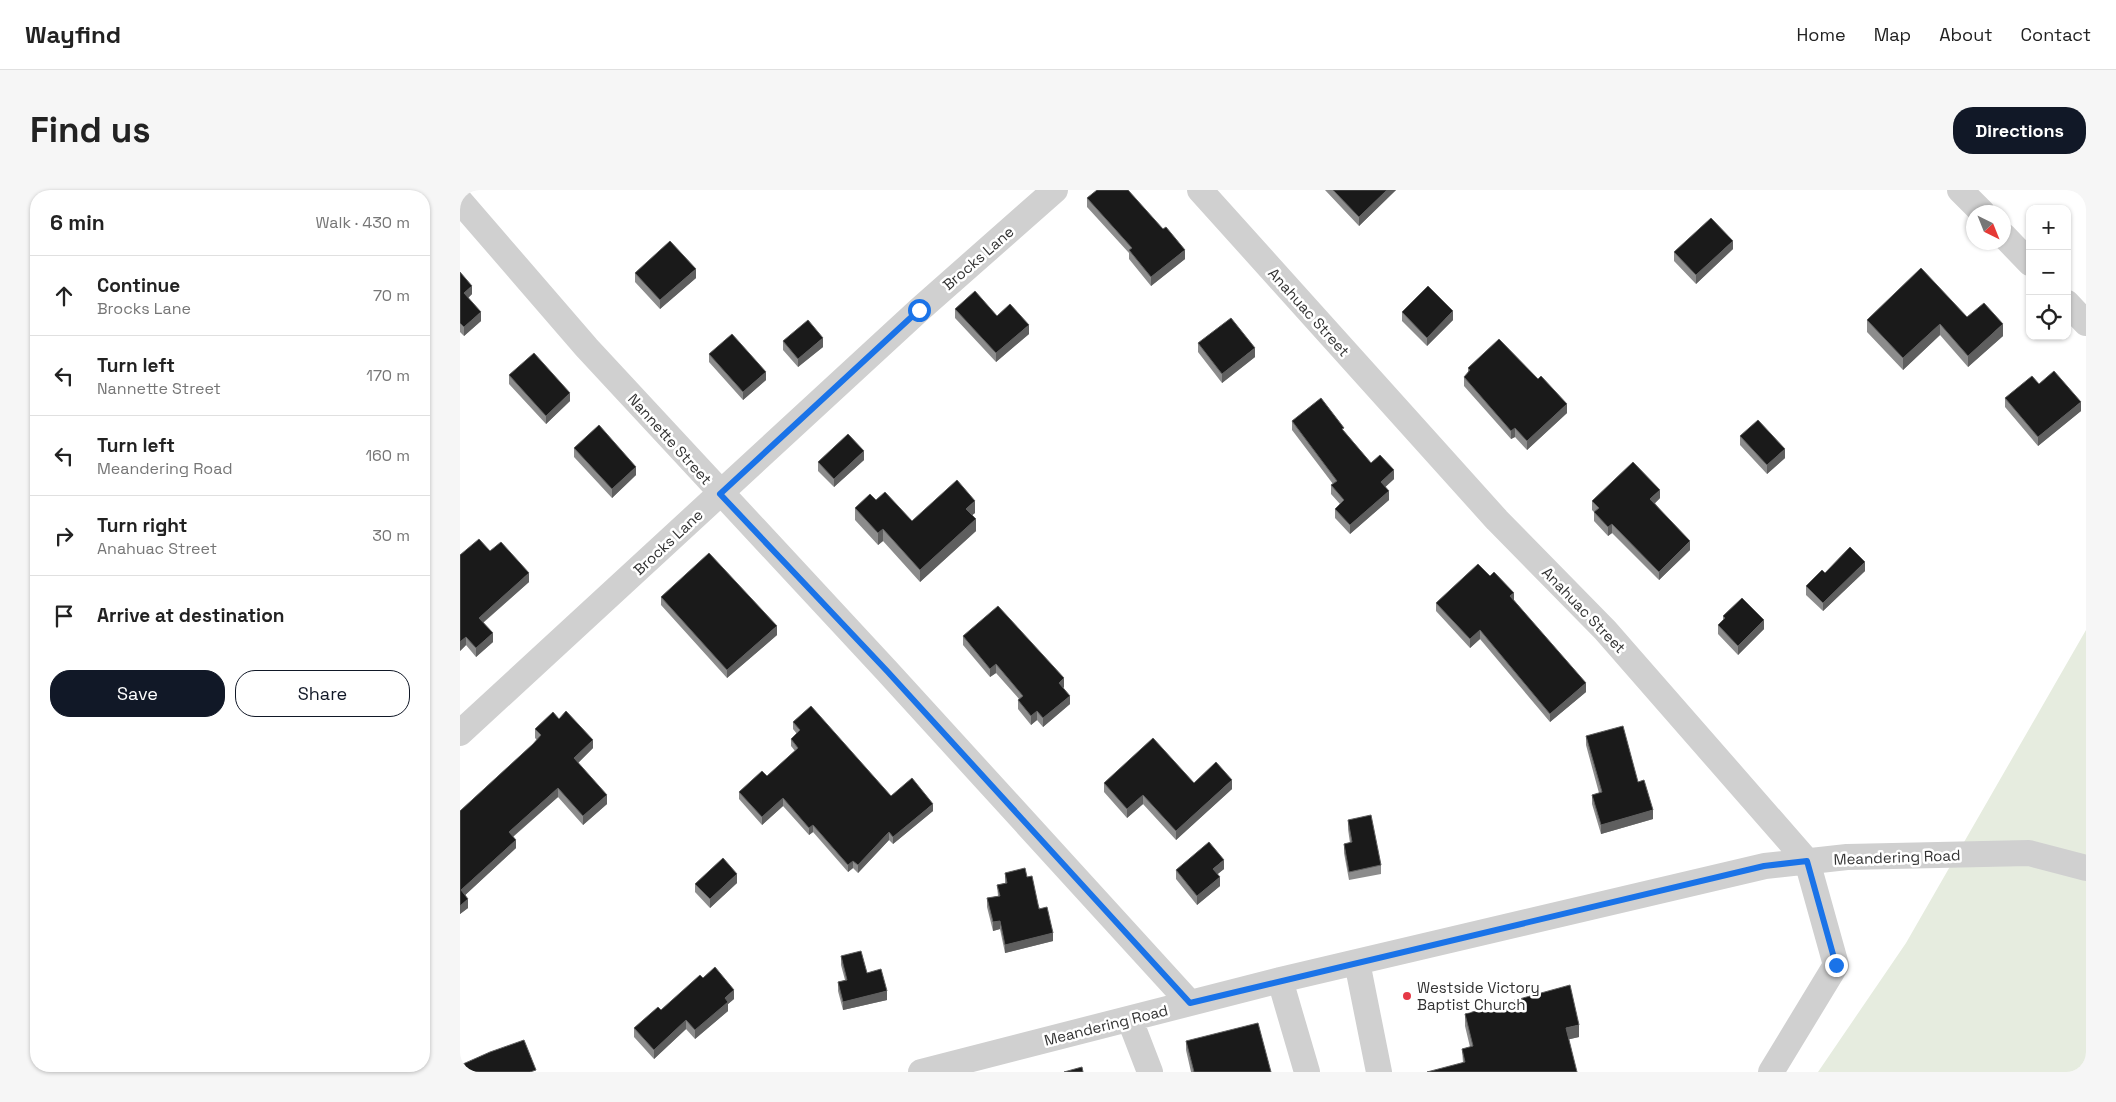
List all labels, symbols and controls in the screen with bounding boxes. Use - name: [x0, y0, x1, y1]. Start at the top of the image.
- text: Wayfind: [25, 19, 121, 50]
- text: Home: [1797, 23, 1846, 46]
- text: Map: [1874, 23, 1911, 46]
- text: About: [1939, 23, 1993, 46]
- text: Contact: [2021, 23, 2091, 46]
- button: Directions: [1953, 107, 2086, 154]
- text: Find us: [30, 108, 151, 152]
- north arrow: [1966, 205, 2011, 250]
- map controls: [2026, 205, 2071, 340]
- button: +: [2026, 205, 2071, 250]
- text: 6 min: [50, 209, 105, 236]
- text: Walk · 430 m: [315, 212, 410, 233]
- street label: Brocks Lane: [939, 222, 1018, 294]
- button: −: [2026, 250, 2071, 295]
- street label: Anahuac Street: [1264, 264, 1354, 360]
- text: Continue: [97, 273, 180, 298]
- icon: ahead: [50, 282, 78, 310]
- text: 70 m: [373, 285, 410, 306]
- button: locate: [2026, 295, 2071, 340]
- text: Brocks Lane: [97, 298, 191, 319]
- route start: [908, 299, 931, 322]
- text: Turn left: [97, 353, 175, 378]
- icon: left: [50, 362, 78, 390]
- text: 170 m: [366, 365, 410, 386]
- text: Nannette Street: [97, 378, 221, 399]
- street label: Nannette Street: [624, 389, 716, 489]
- text: Turn left: [97, 433, 175, 458]
- icon: left: [50, 442, 78, 470]
- text: 160 m: [365, 445, 410, 466]
- text: Meandering Road: [97, 458, 233, 479]
- street label: Brocks Lane: [629, 505, 707, 579]
- text: Turn right: [97, 513, 187, 538]
- icon: right: [50, 522, 78, 550]
- text: 30 m: [372, 525, 410, 546]
- text: Anahuac Street: [97, 538, 217, 559]
- street label: Anahuac Street: [1538, 563, 1630, 657]
- icon: arrive: [50, 602, 78, 630]
- text: Arrive at destination: [97, 603, 285, 628]
- button: Save: [50, 670, 225, 717]
- button: Share: [235, 670, 410, 717]
- street label: Meandering Road: [1833, 845, 1961, 869]
- route end: [1825, 954, 1848, 977]
- place label: Westside Victory Baptist Church: [1417, 978, 1540, 1014]
- marker: Westside Victory Baptist Church: [1401, 990, 1413, 1002]
- street label: Meandering Road: [1042, 1000, 1170, 1050]

